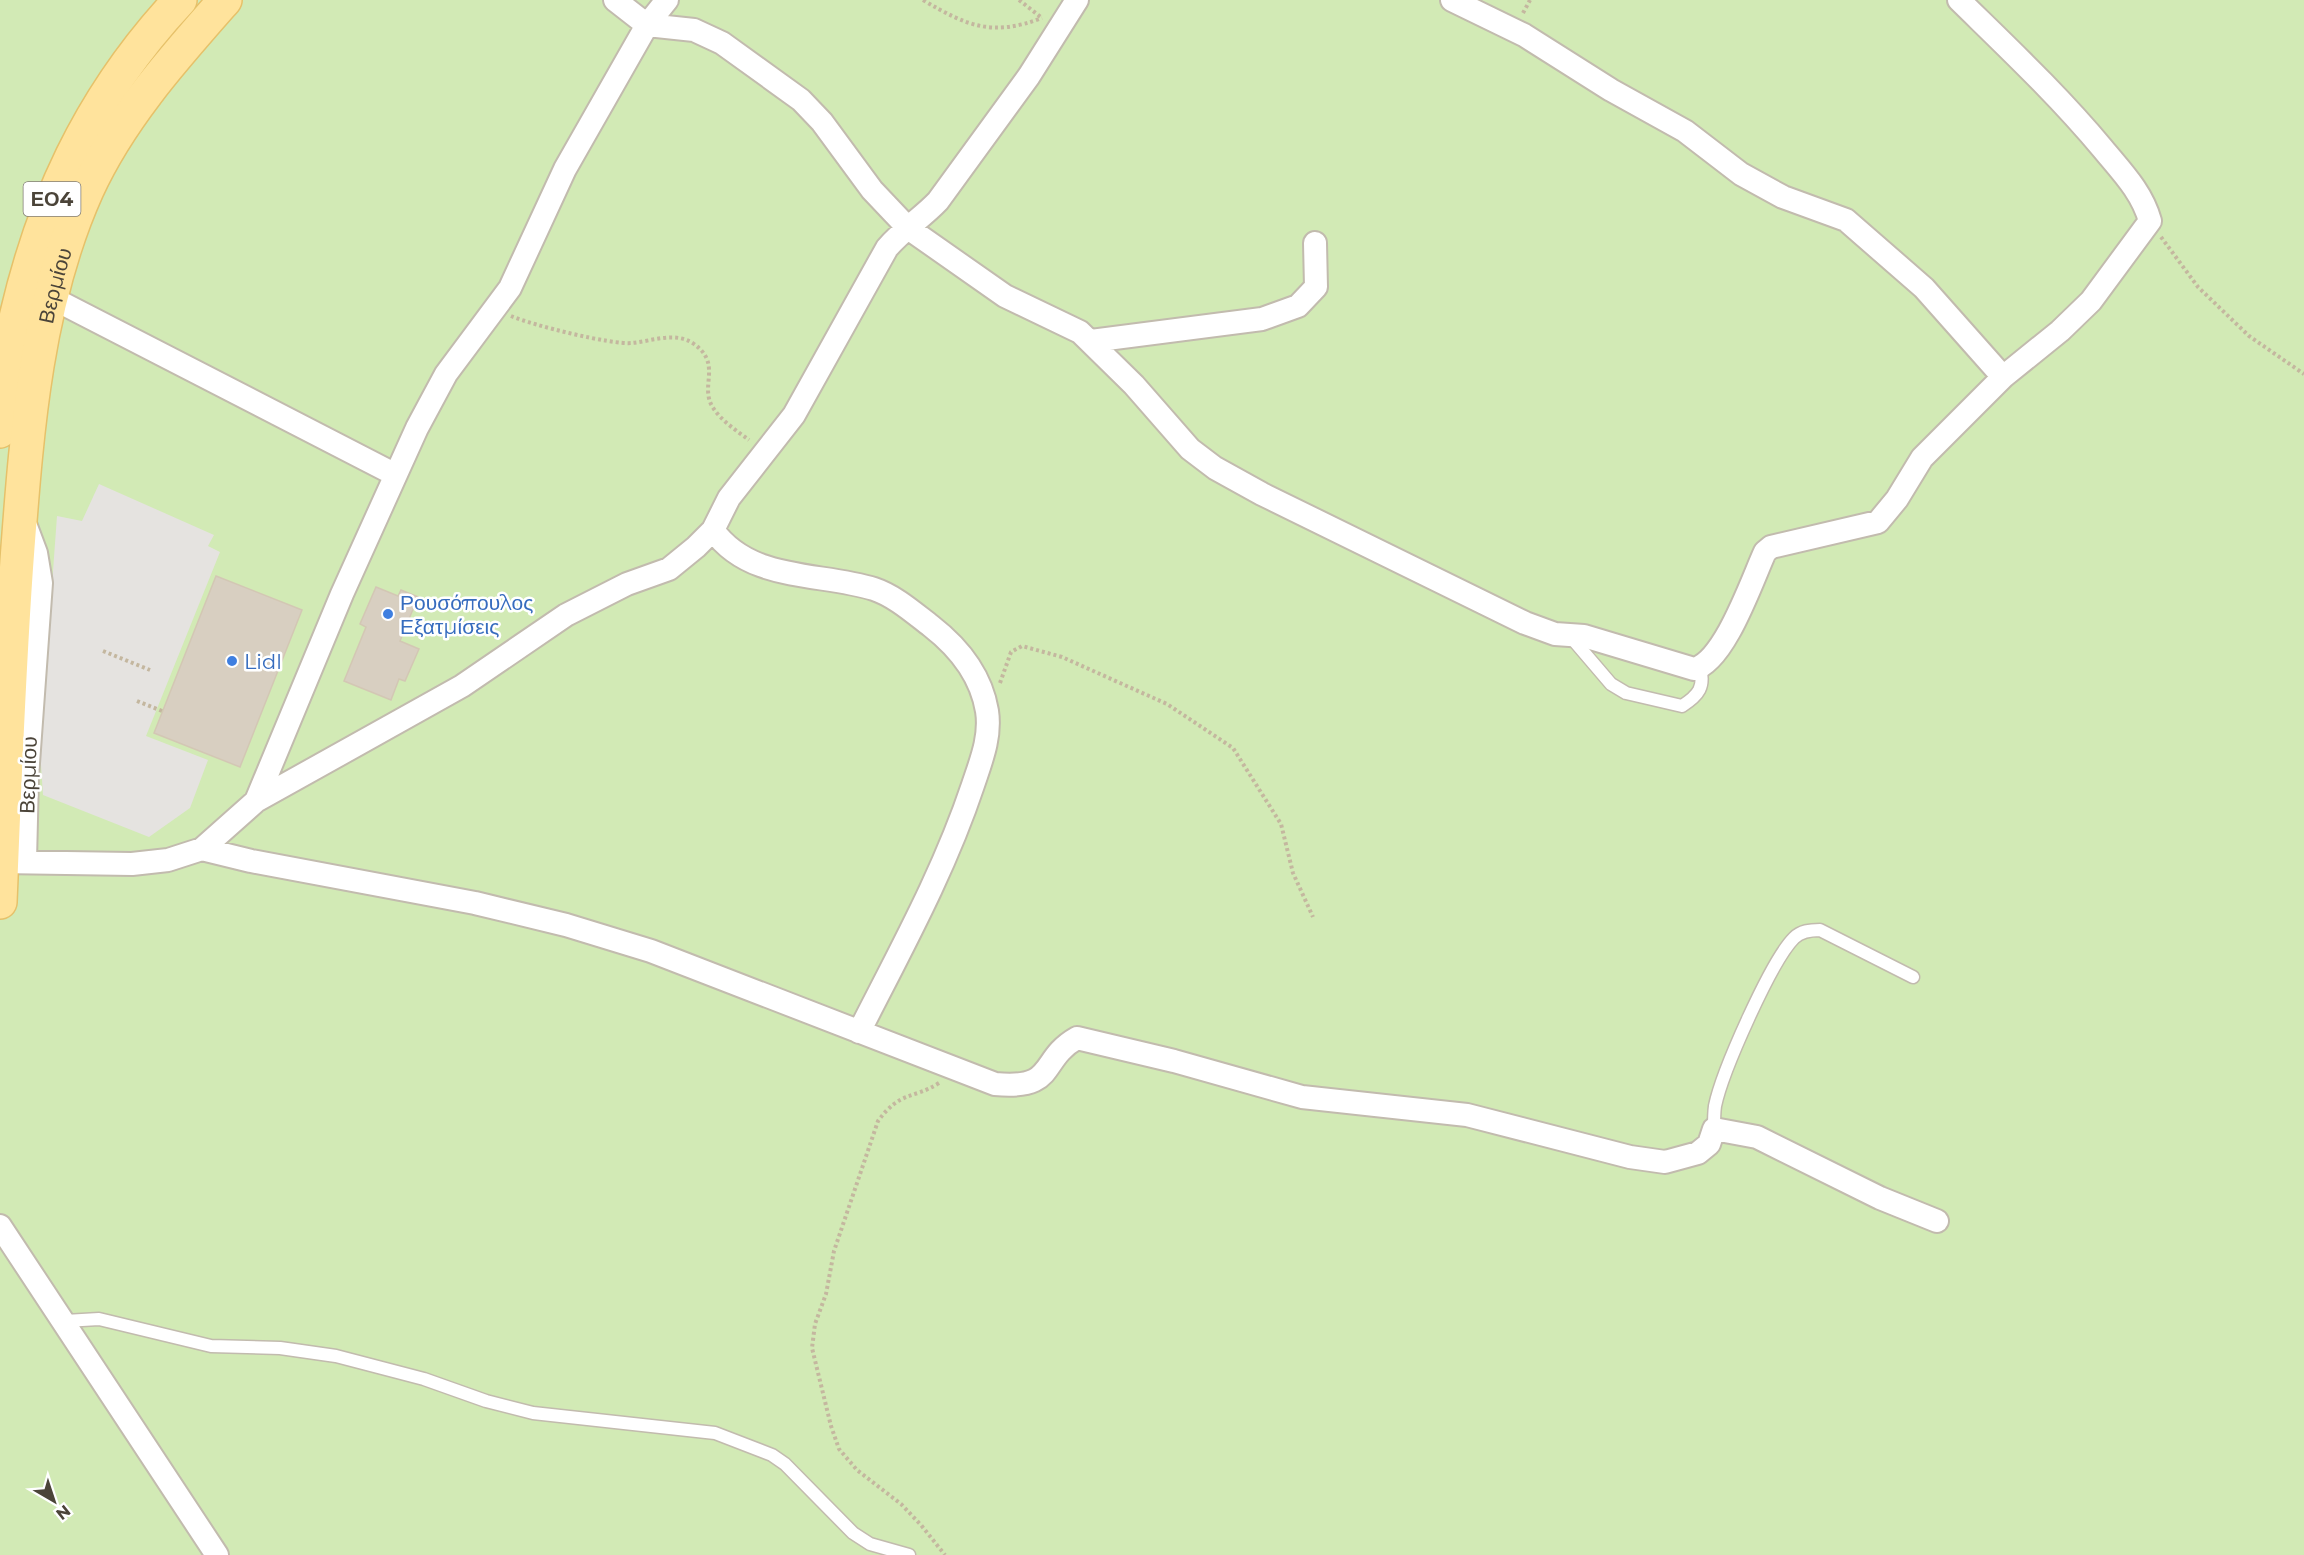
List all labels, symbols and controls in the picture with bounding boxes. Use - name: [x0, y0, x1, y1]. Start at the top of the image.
- road number: ΕΟ4: [23, 182, 80, 216]
- street label: Βερμίου: [33, 244, 77, 326]
- place label: Ρουσόπουλος Εξατμίσεις: [400, 590, 533, 639]
- marker: Ρουσόπουλος Εξατμίσεις: [381, 607, 395, 621]
- place label: Lidl: [244, 649, 282, 674]
- marker: Lidl: [225, 654, 239, 668]
- street label: Βερμίου: [14, 736, 42, 814]
- north arrow: [24, 1471, 84, 1531]
- text: N: [52, 1501, 74, 1524]

